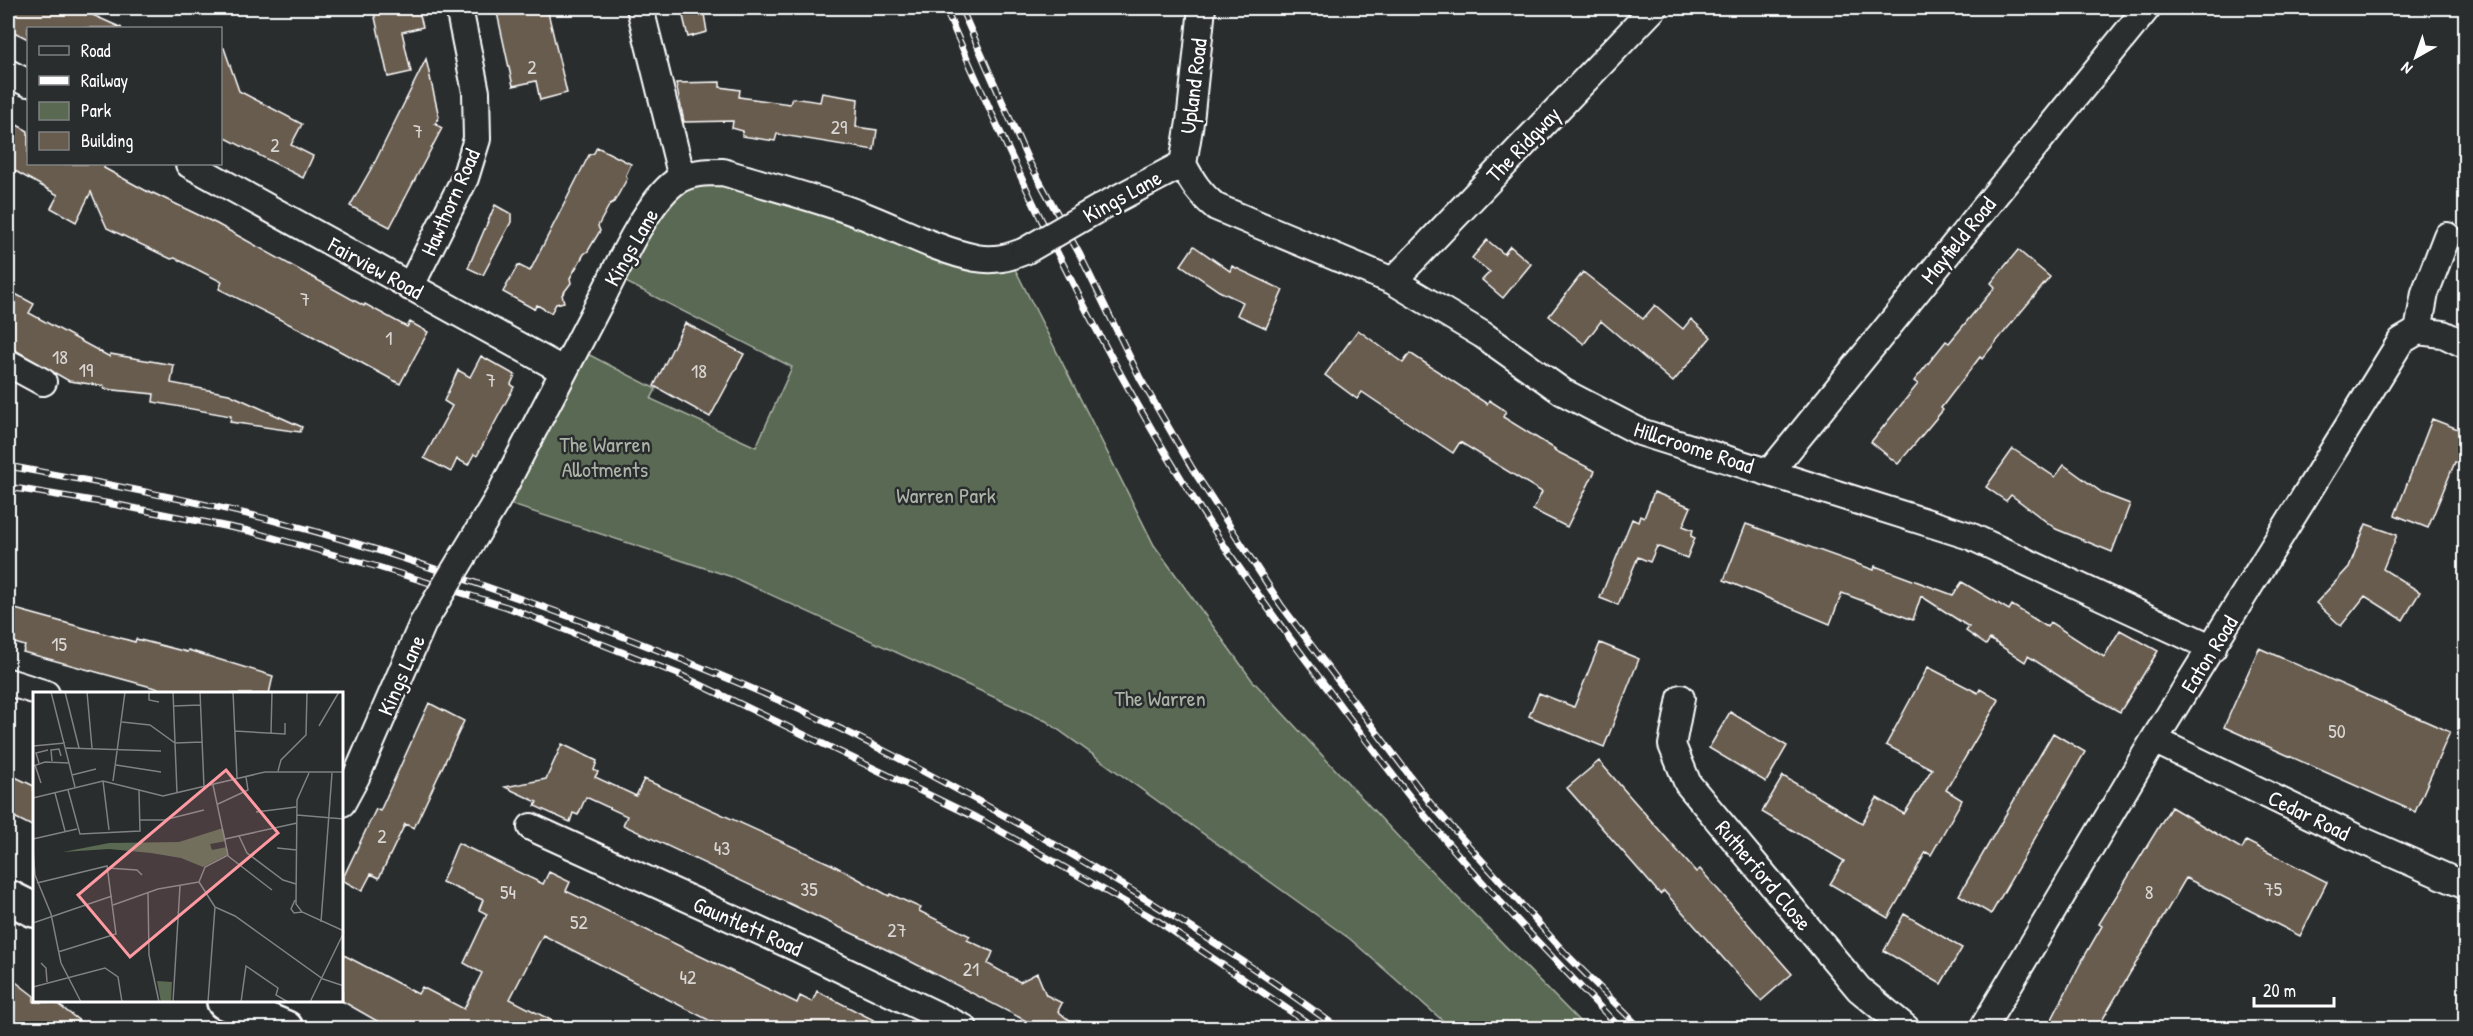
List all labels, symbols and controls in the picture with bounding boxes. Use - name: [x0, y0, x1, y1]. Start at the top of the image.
- legend: [27, 27, 222, 165]
- north arrow: [2386, 27, 2446, 87]
- street label: Upland Road: [1172, 36, 1214, 135]
- text: Road: [81, 38, 111, 63]
- house number: 2: [527, 53, 537, 80]
- text: N: [2396, 57, 2417, 80]
- text: Railway: [81, 68, 128, 93]
- text: Park: [81, 98, 112, 123]
- street label: The Ridgway: [1479, 99, 1567, 189]
- house number: 29: [831, 113, 847, 140]
- house number: 7: [413, 117, 423, 144]
- text: Building: [81, 128, 133, 153]
- house number: 2: [270, 131, 280, 158]
- street label: Hawthorn Road: [413, 143, 487, 260]
- street label: Kings Lane: [1077, 162, 1167, 230]
- street label: Mayfield Road: [1914, 190, 2003, 290]
- street label: Kings Lane: [597, 202, 665, 291]
- street label: Fairview Road: [322, 229, 429, 307]
- house number: 7: [300, 285, 310, 312]
- house number: 1: [385, 324, 393, 351]
- house number: 18: [52, 343, 68, 370]
- house number: 19: [79, 356, 93, 383]
- house number: 18: [691, 357, 707, 384]
- house number: 7: [486, 366, 496, 393]
- street label: Hillcroome Road: [1630, 414, 1758, 481]
- park label: The Warren Allotments: [559, 429, 651, 484]
- park label: Warren Park: [896, 480, 996, 510]
- street label: Eaton Road: [2174, 609, 2245, 698]
- house number: 15: [51, 630, 67, 657]
- street label: Kings Lane: [370, 630, 432, 720]
- park label: The Warren: [1114, 683, 1206, 713]
- inset map: [33, 692, 344, 1003]
- house number: 50: [2328, 717, 2346, 744]
- street label: Cedar Road: [2263, 782, 2355, 848]
- street label: Rutherford Close: [1709, 813, 1819, 937]
- house number: 2: [377, 822, 387, 849]
- house number: 43: [714, 834, 730, 861]
- house number: 35: [800, 875, 818, 902]
- house number: 75: [2264, 875, 2283, 902]
- house number: 54: [500, 878, 516, 905]
- house number: 8: [2145, 878, 2153, 905]
- street label: Gauntlett Road: [689, 889, 808, 964]
- house number: 52: [570, 908, 589, 935]
- house number: 27: [887, 916, 907, 943]
- house number: 21: [963, 955, 979, 982]
- house number: 42: [680, 963, 697, 990]
- scale bar: [2254, 970, 2334, 1008]
- text: 20 m: [2263, 978, 2296, 1003]

